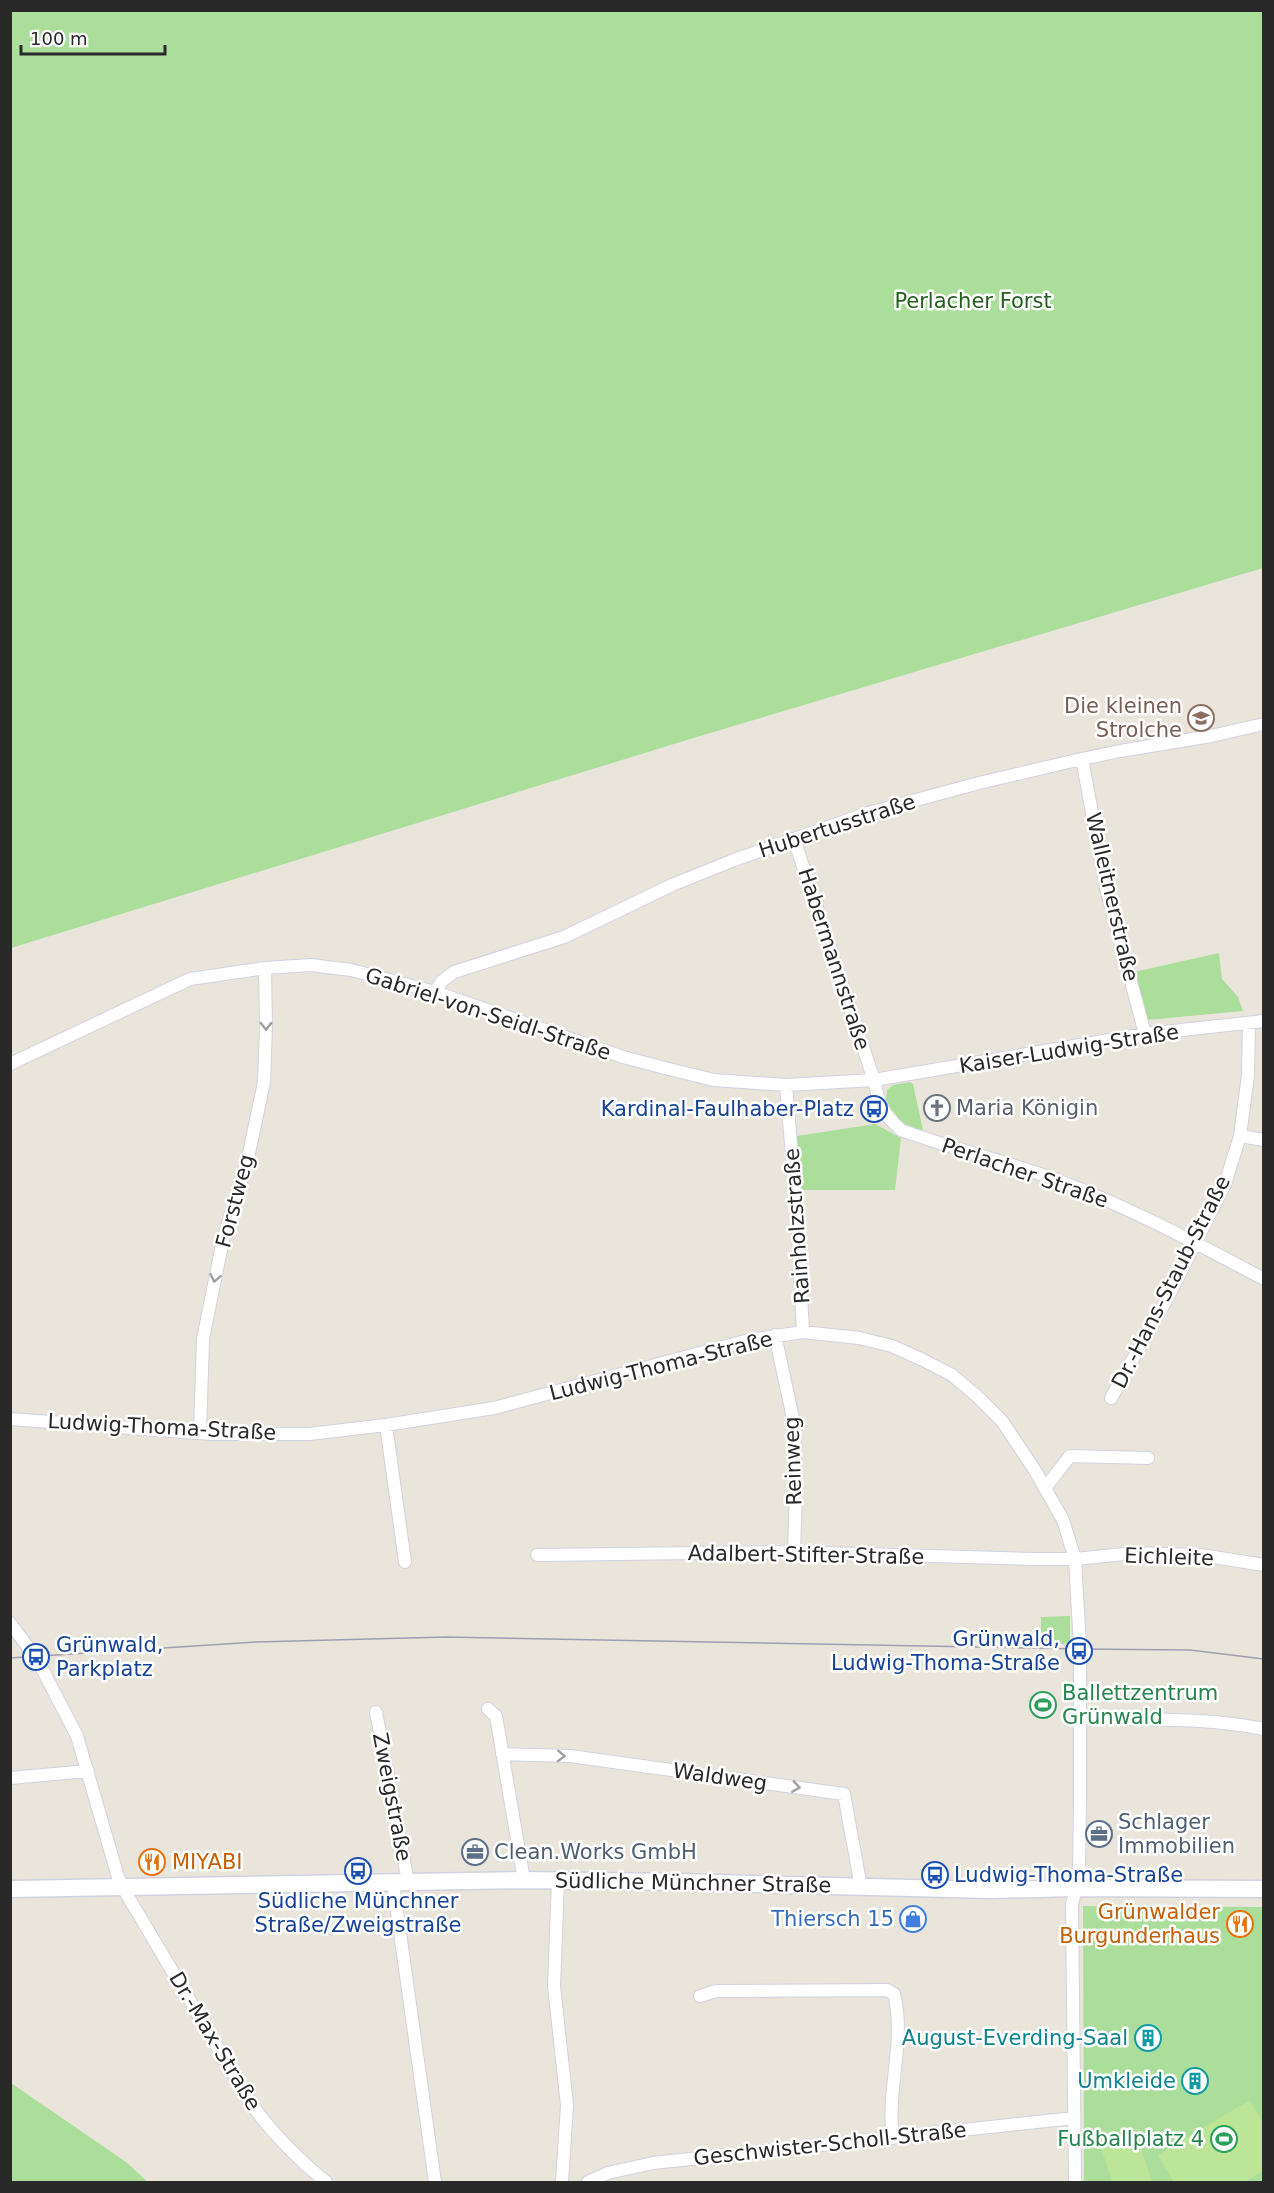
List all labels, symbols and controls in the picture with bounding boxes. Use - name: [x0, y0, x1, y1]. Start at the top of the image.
- scale bar: [21, 18, 165, 56]
- text: 100 m: [30, 28, 88, 49]
- park label: Perlacher Forst: [894, 289, 1052, 313]
- place label: Die kleinen Strolche: [1064, 694, 1182, 742]
- school or university icon: Die kleinen Strolche: [1186, 703, 1216, 733]
- street label: Hubertusstraße: [756, 789, 918, 863]
- street label: Walleitnerstraße: [1081, 810, 1143, 984]
- street label: Habermannstraße: [793, 865, 875, 1053]
- street label: Gabriel-von-Seidl-Straße: [362, 963, 614, 1065]
- street label: Kaiser-Ludwig-Straße: [958, 1020, 1180, 1078]
- one-way arrow: [260, 1022, 272, 1031]
- church icon: Maria Königin: [922, 1093, 952, 1123]
- bus stop icon: Kardinal-Faulhaber-Platz: [859, 1094, 889, 1124]
- place label: Maria Königin: [956, 1096, 1098, 1120]
- place label: Kardinal-Faulhaber-Platz: [601, 1097, 854, 1121]
- street label: Perlacher Straße: [939, 1133, 1111, 1213]
- street label: Rainholzstraße: [780, 1147, 814, 1305]
- street label: Forstweg: [211, 1152, 259, 1250]
- street label: Dr.-Hans-Staub-Straße: [1107, 1172, 1235, 1392]
- one-way arrow: [210, 1273, 223, 1283]
- street label: Ludwig-Thoma-Straße: [547, 1327, 775, 1405]
- street label: Ludwig-Thoma-Straße: [47, 1409, 277, 1445]
- street label: Reinweg: [779, 1416, 807, 1506]
- street label: Adalbert-Stifter-Straße: [688, 1541, 924, 1569]
- street label: Eichleite: [1124, 1543, 1214, 1571]
- place label: Grünwald, Ludwig-Thoma-Straße: [831, 1627, 1060, 1675]
- place label: Grünwald, Parkplatz: [56, 1633, 163, 1681]
- bus stop icon: Grünwald, Ludwig-Thoma-Straße: [1064, 1636, 1094, 1666]
- bus stop icon: Grünwald, Parkplatz: [21, 1642, 51, 1672]
- place label: Ballettzentrum Grünwald: [1062, 1681, 1218, 1729]
- sports icon: Ballettzentrum Grünwald: [1028, 1690, 1058, 1720]
- street label: Zweigstraße: [368, 1731, 416, 1863]
- one-way arrow: [556, 1749, 565, 1762]
- street label: Waldweg: [671, 1759, 769, 1795]
- one-way arrow: [791, 1780, 800, 1792]
- place label: Schlager Immobilien: [1118, 1810, 1235, 1858]
- office icon: Schlager Immobilien: [1084, 1819, 1114, 1849]
- office icon: Clean.Works GmbH: [460, 1837, 490, 1867]
- place label: Clean.Works GmbH: [494, 1840, 697, 1864]
- restaurant icon: MIYABI: [137, 1847, 167, 1877]
- place label: MIYABI: [172, 1850, 242, 1874]
- bus stop icon: Südliche Münchner Straße/Zweigstraße: [343, 1856, 373, 1886]
- bus stop icon: Ludwig-Thoma-Straße: [920, 1860, 950, 1890]
- place label: Ludwig-Thoma-Straße: [954, 1863, 1183, 1887]
- street label: Südliche Münchner Straße: [555, 1869, 831, 1897]
- place label: Südliche Münchner Straße/Zweigstraße: [255, 1889, 461, 1937]
- place label: Grünwalder Burgunderhaus: [1059, 1900, 1220, 1948]
- shop icon: Thiersch 15: [898, 1904, 928, 1934]
- place label: Thiersch 15: [770, 1907, 894, 1931]
- restaurant icon: Grünwalder Burgunderhaus: [1225, 1909, 1255, 1939]
- street label: Dr.-Max-Straße: [164, 1967, 266, 2115]
- building icon: August-Everding-Saal: [1133, 2023, 1163, 2053]
- place label: August-Everding-Saal: [902, 2026, 1128, 2050]
- building icon: Umkleide: [1180, 2066, 1210, 2096]
- place label: Umkleide: [1077, 2069, 1176, 2093]
- street label: Geschwister-Scholl-Straße: [692, 2118, 968, 2170]
- sports icon: Fußballplatz 4: [1209, 2124, 1239, 2154]
- place label: Fußballplatz 4: [1057, 2127, 1204, 2151]

